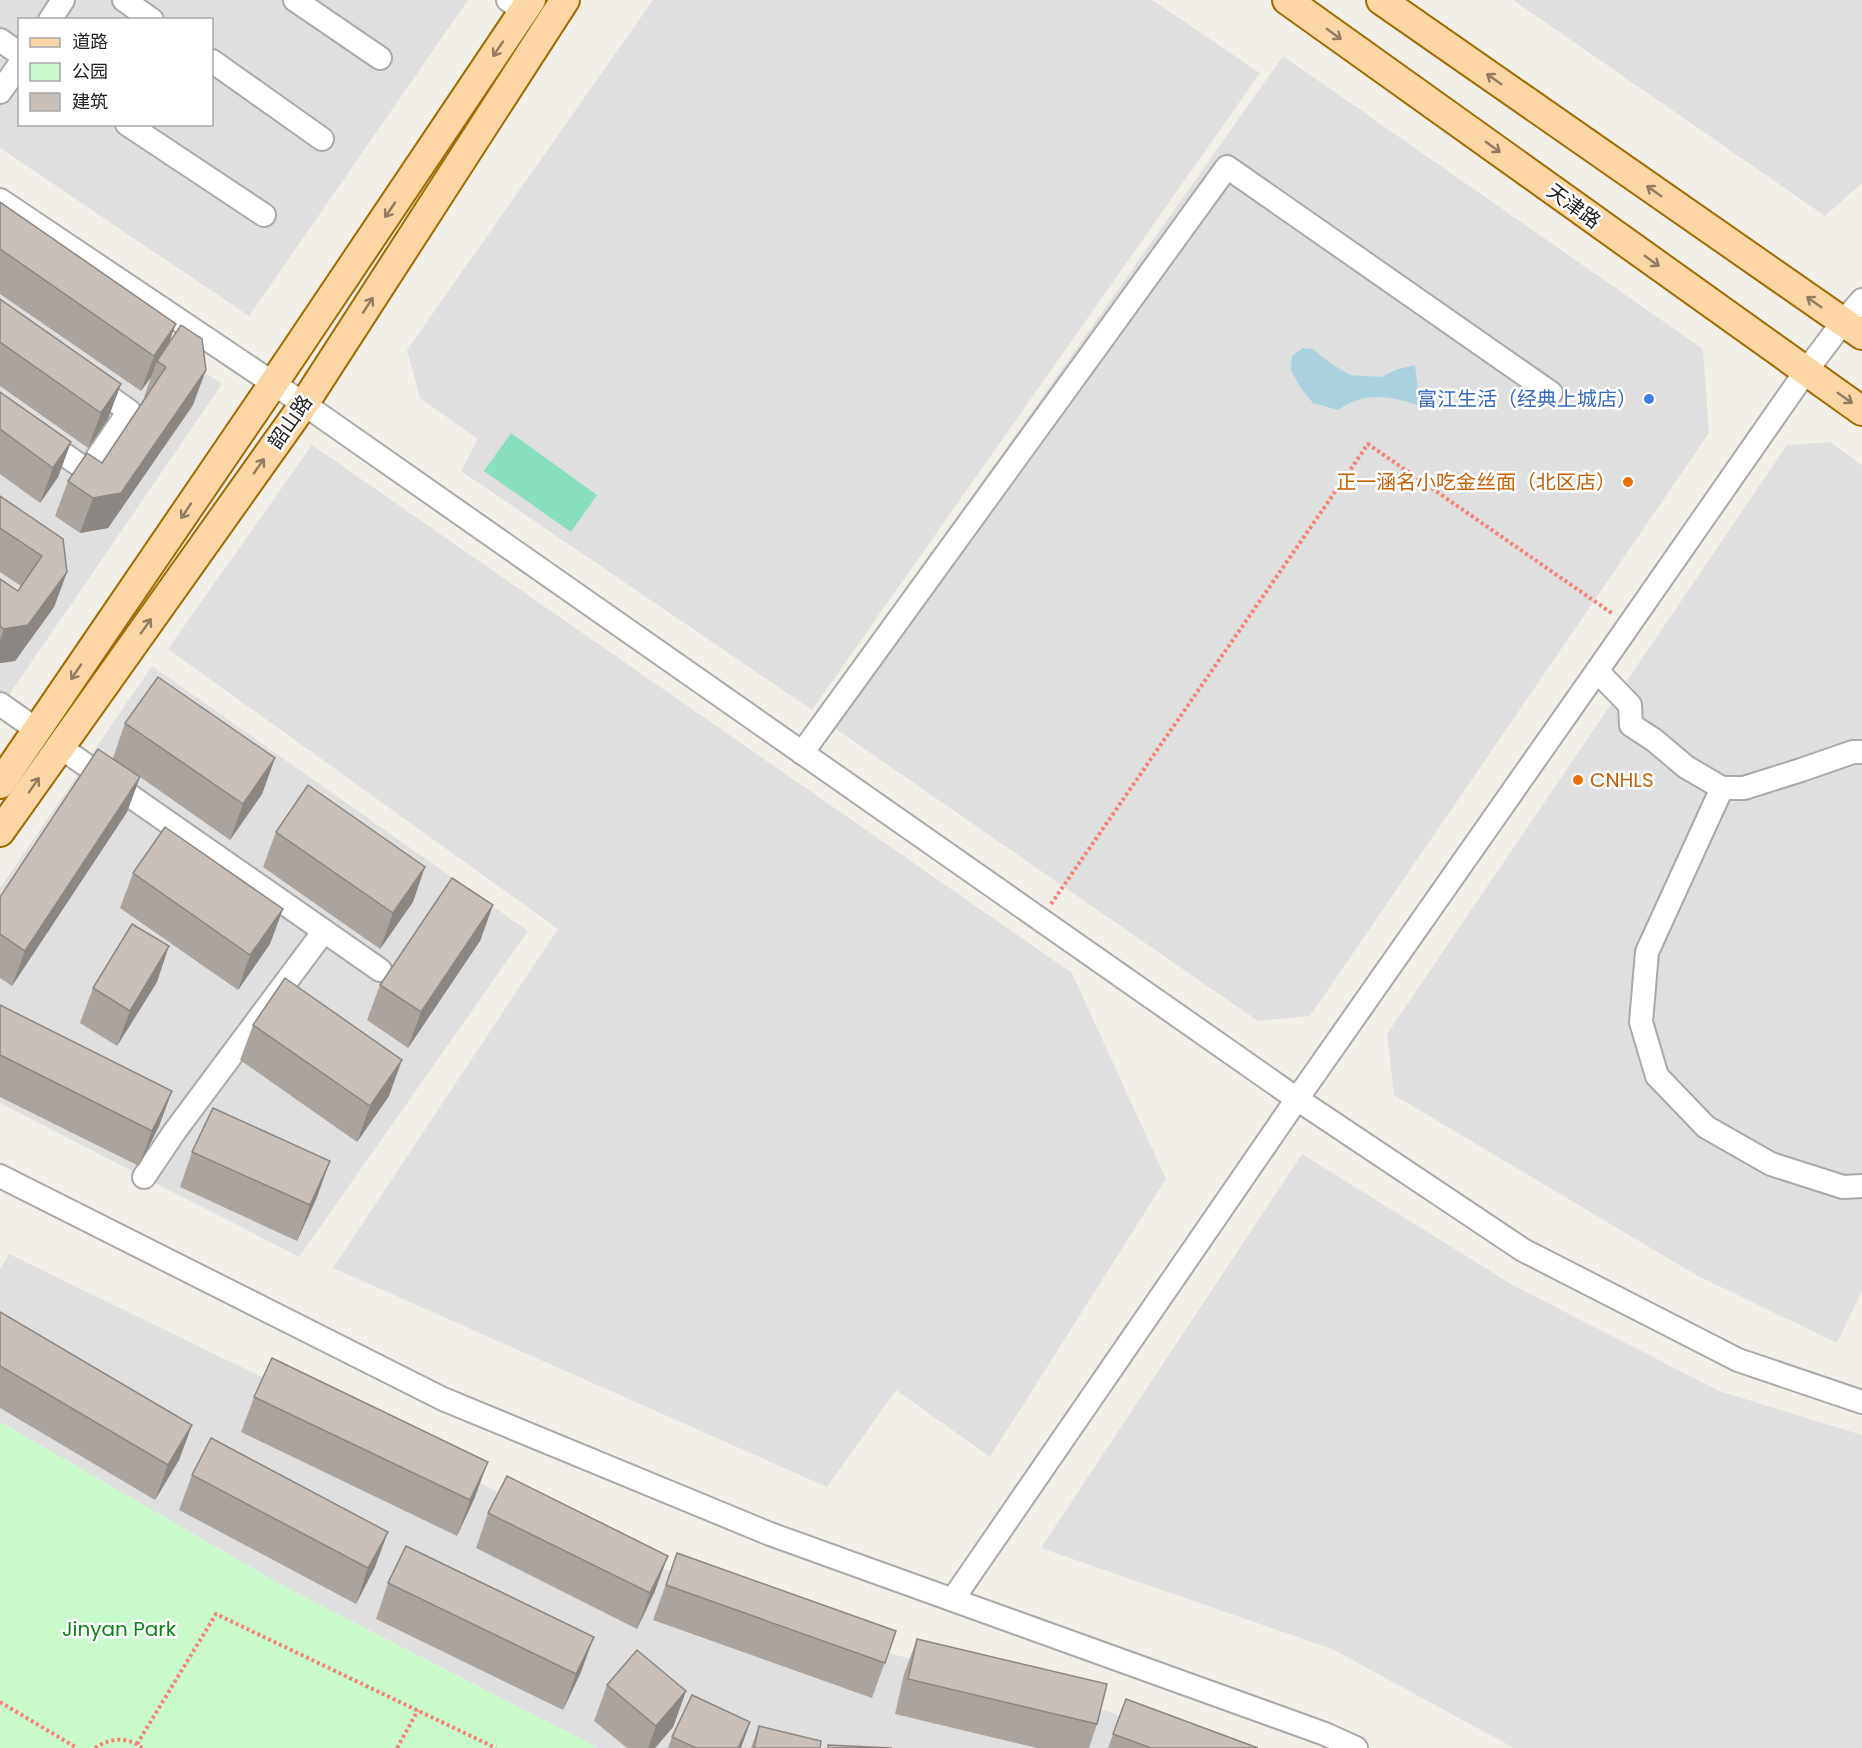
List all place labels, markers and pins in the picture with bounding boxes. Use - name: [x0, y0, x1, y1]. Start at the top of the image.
- place label: 富江生活（经典上城店）: [1417, 385, 1637, 413]
- marker: 富江生活（经典上城店）: [1642, 392, 1656, 406]
- place label: 正一涵名小吃金丝面（北区店）: [1336, 468, 1616, 496]
- marker: 正一涵名小吃金丝面（北区店）: [1621, 475, 1635, 489]
- place label: CNHLS: [1590, 766, 1654, 794]
- marker: CNHLS: [1571, 773, 1585, 787]

